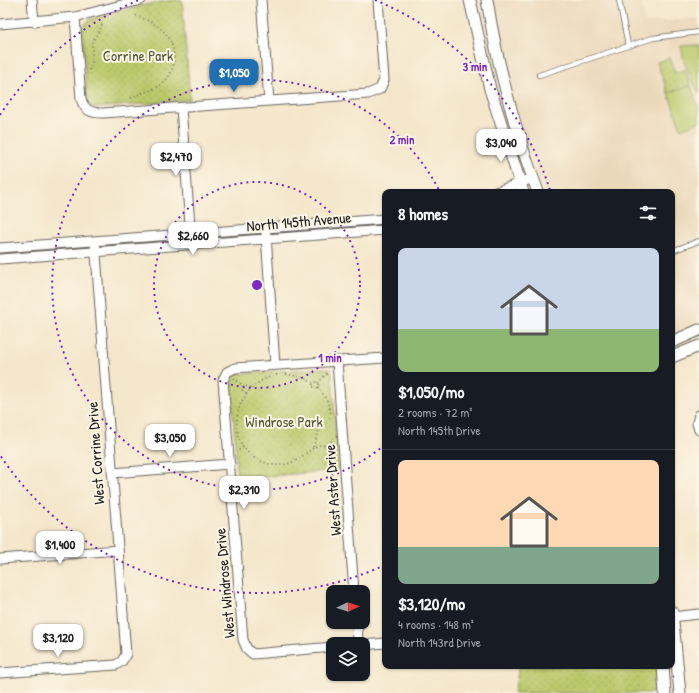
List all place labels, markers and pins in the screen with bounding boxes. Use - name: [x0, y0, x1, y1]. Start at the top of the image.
- pin: $1,050: [201, 59, 267, 93]
- pin: $3,040: [468, 129, 534, 163]
- pin: $2,470: [143, 143, 209, 177]
- pin: $2,660: [160, 222, 226, 256]
- centre of rings: [250, 278, 264, 292]
- pin: $3,050: [137, 424, 203, 458]
- pin: $2,310: [211, 476, 277, 510]
- pin: $1,400: [27, 531, 93, 565]
- pin: $3,120: [25, 624, 91, 658]

